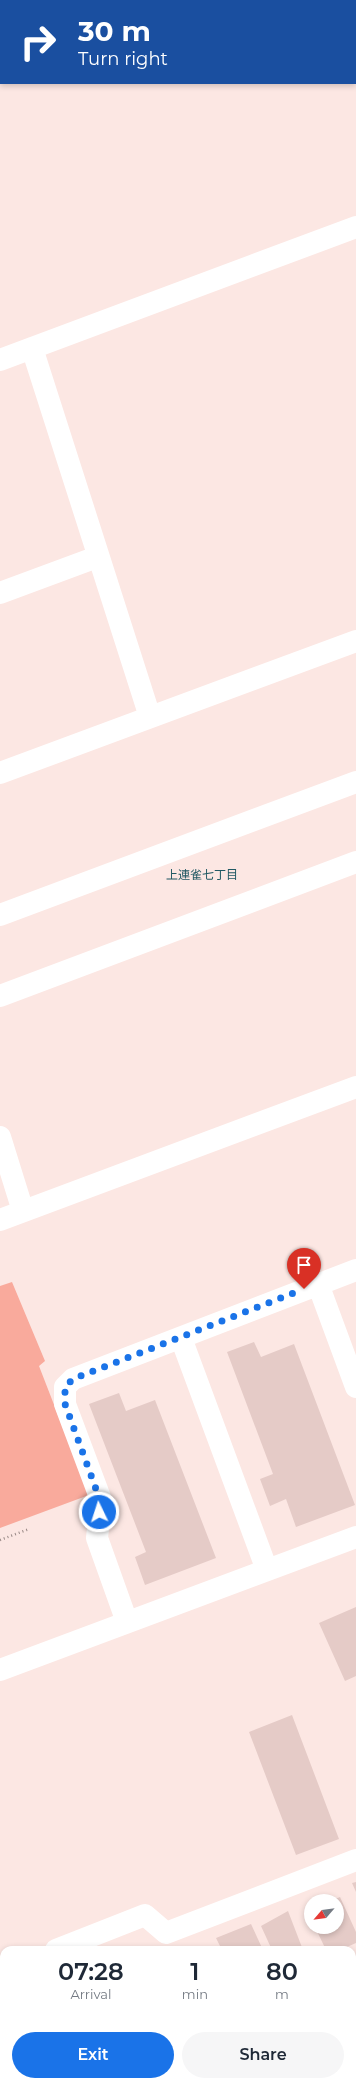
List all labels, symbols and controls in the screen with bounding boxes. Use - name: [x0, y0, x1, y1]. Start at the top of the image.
- text: 30 m: [78, 14, 151, 48]
- icon: right: [12, 16, 64, 68]
- text: Turn right: [78, 48, 168, 70]
- district label: 上連雀七丁目: [166, 867, 238, 882]
- pin: [287, 1248, 321, 1289]
- icon: arrive: [293, 1254, 315, 1276]
- position arrow: [78, 1491, 120, 1533]
- north arrow: [304, 1894, 344, 1934]
- map controls: [304, 1894, 344, 1934]
- text: 07:28: [58, 1957, 124, 1986]
- text: 1: [190, 1957, 199, 1986]
- text: 80: [266, 1957, 298, 1986]
- text: Arrival: [70, 1986, 111, 2002]
- text: min: [182, 1986, 208, 2002]
- text: m: [275, 1986, 289, 2002]
- button: Exit: [12, 2032, 174, 2078]
- button: Share: [182, 2032, 344, 2078]

